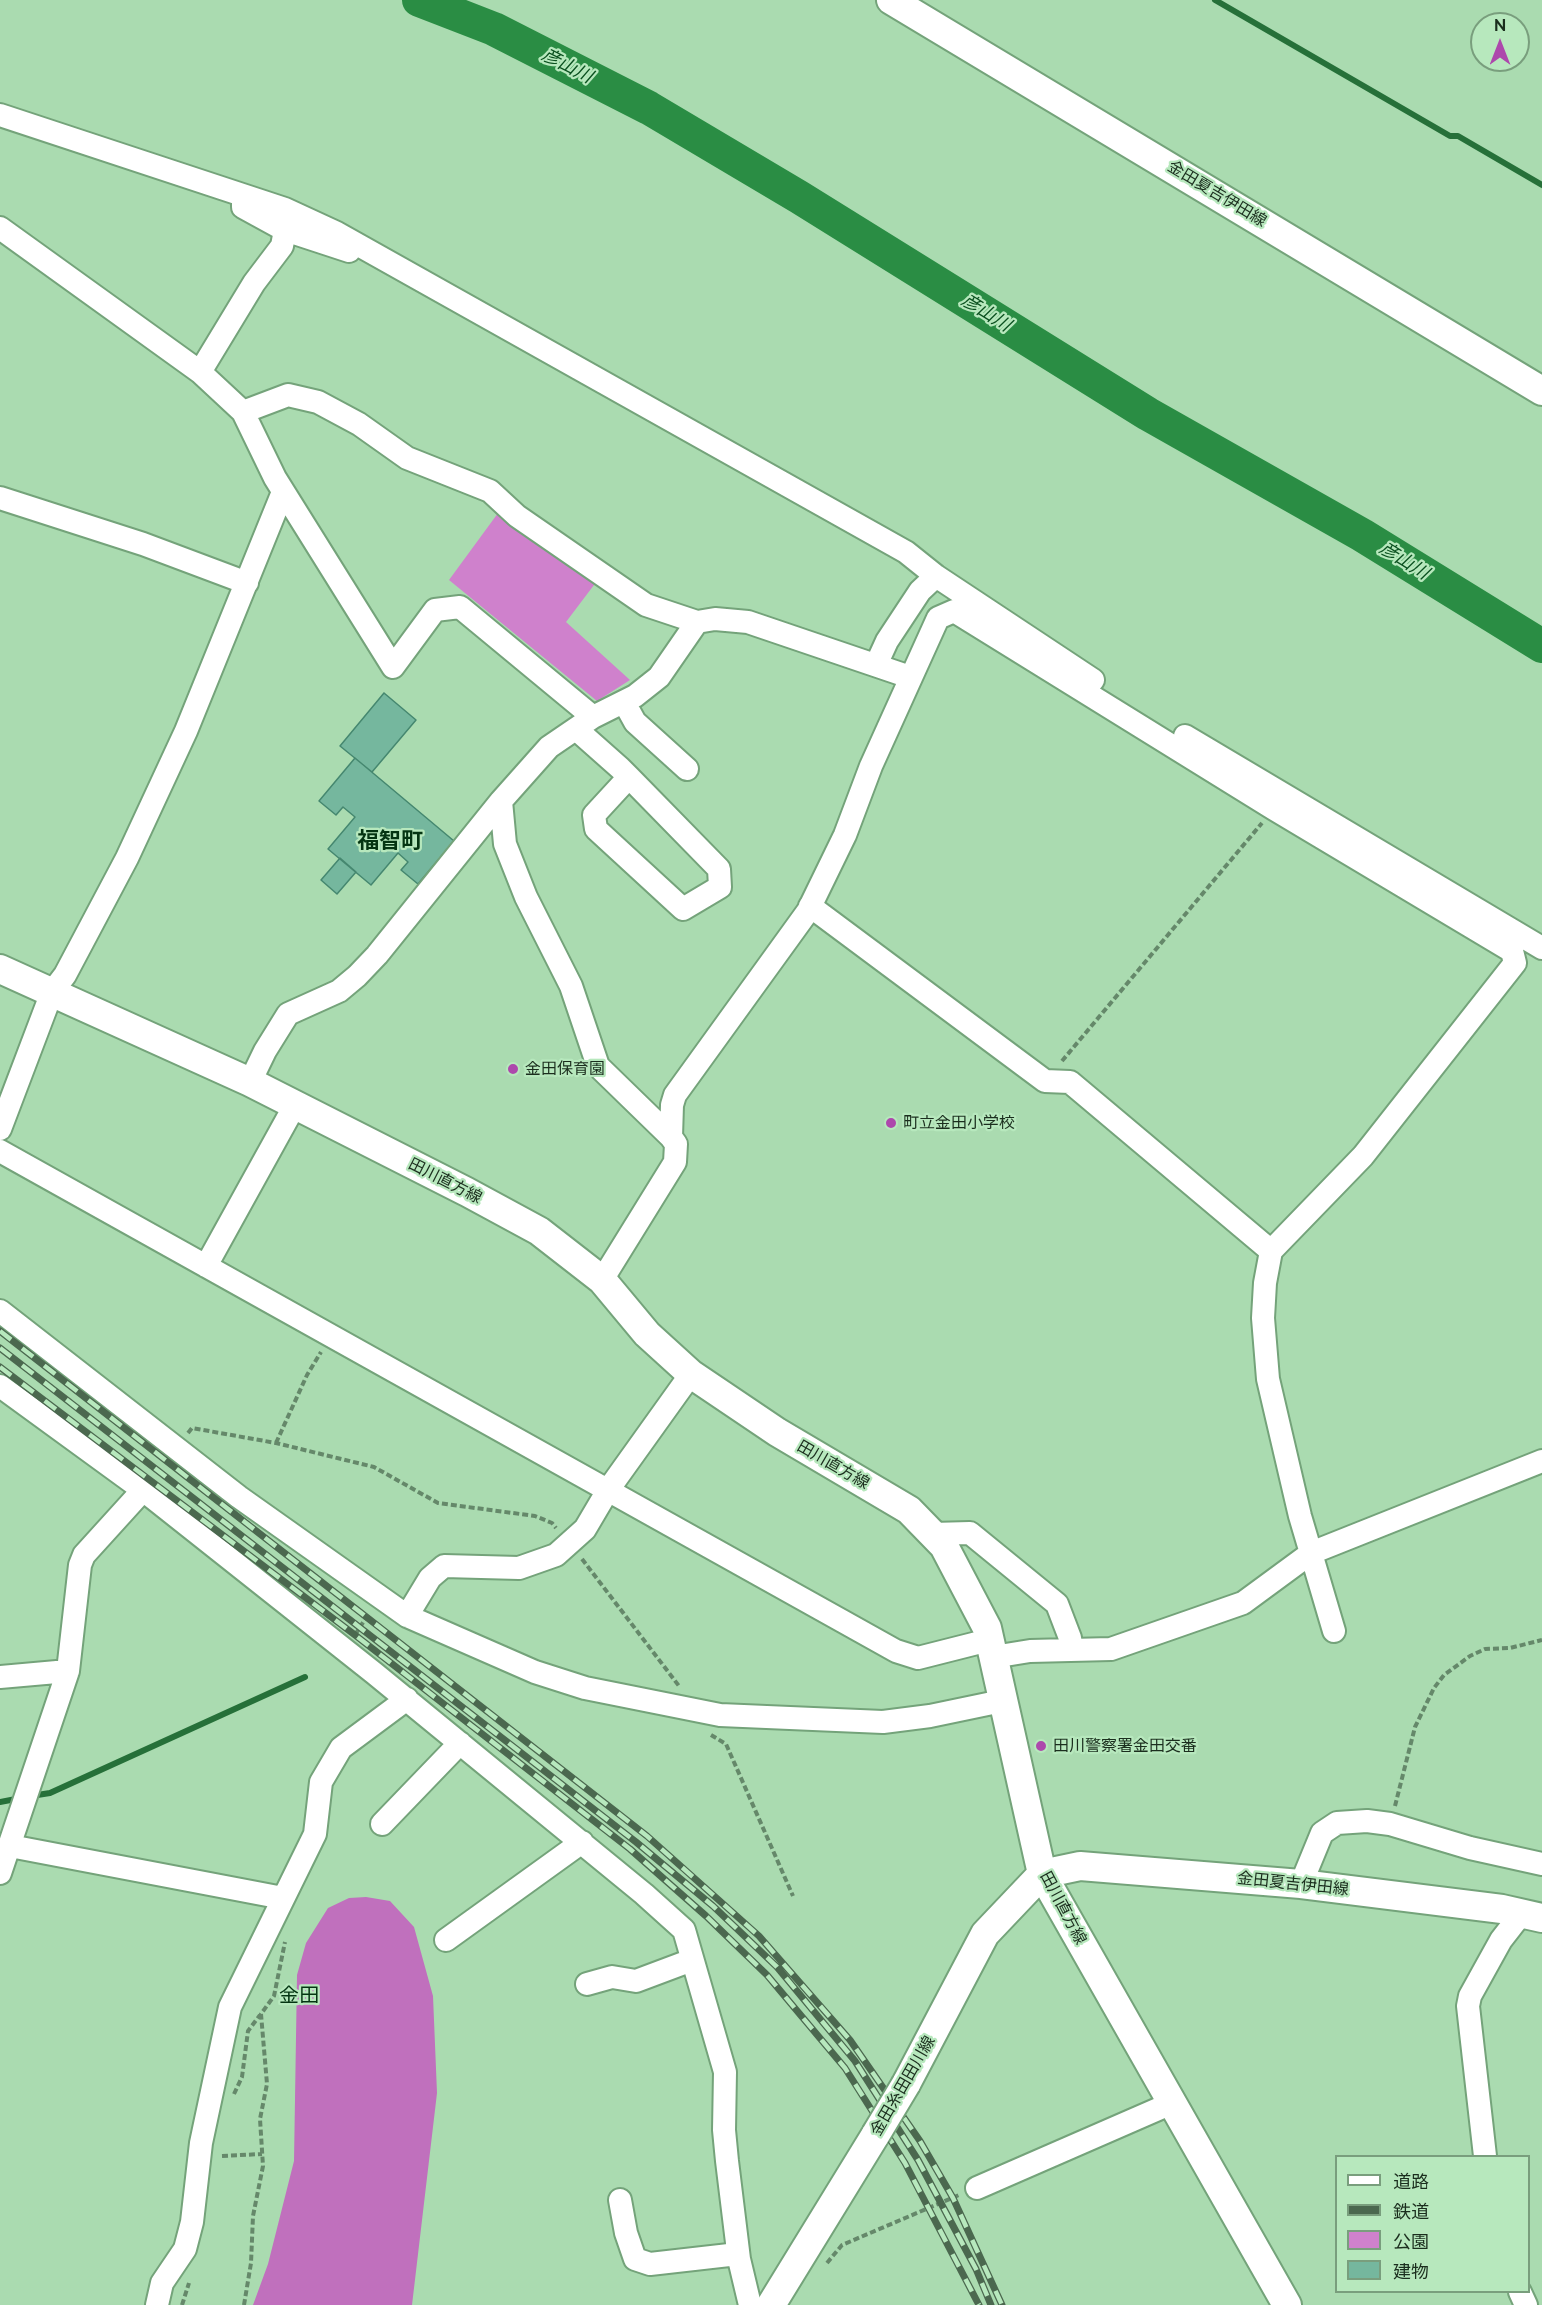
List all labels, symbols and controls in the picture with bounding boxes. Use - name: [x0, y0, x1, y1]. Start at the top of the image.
- north arrow: [1470, 12, 1530, 72]
- text: N: [1494, 16, 1506, 35]
- water label: 彦山川: [538, 44, 596, 88]
- street label: 金田夏吉伊田線: [1164, 157, 1270, 231]
- water label: 彦山川: [957, 290, 1015, 336]
- water label: 彦山川: [1375, 538, 1433, 584]
- district label: 福智町: [357, 828, 423, 854]
- place label: 金田保育園: [525, 1059, 605, 1079]
- marker: 金田保育園: [506, 1062, 520, 1076]
- place label: 町立金田小学校: [903, 1113, 1015, 1133]
- marker: 町立金田小学校: [884, 1116, 898, 1130]
- street label: 田川直方線: [405, 1154, 485, 1208]
- street label: 田川直方線: [794, 1437, 872, 1493]
- place label: 田川警察署金田交番: [1053, 1736, 1197, 1756]
- marker: 田川警察署金田交番: [1034, 1739, 1048, 1753]
- street label: 田川直方線: [1036, 1868, 1090, 1948]
- street label: 金田夏吉伊田線: [1236, 1869, 1350, 1899]
- district label: 金田: [279, 1984, 319, 2008]
- street label: 金田糸田田川線: [867, 2033, 939, 2139]
- legend: [1335, 2155, 1530, 2293]
- text: 道路: [1393, 2171, 1429, 2192]
- text: 鉄道: [1393, 2201, 1429, 2222]
- text: 公園: [1393, 2231, 1429, 2252]
- text: 建物: [1393, 2261, 1429, 2282]

